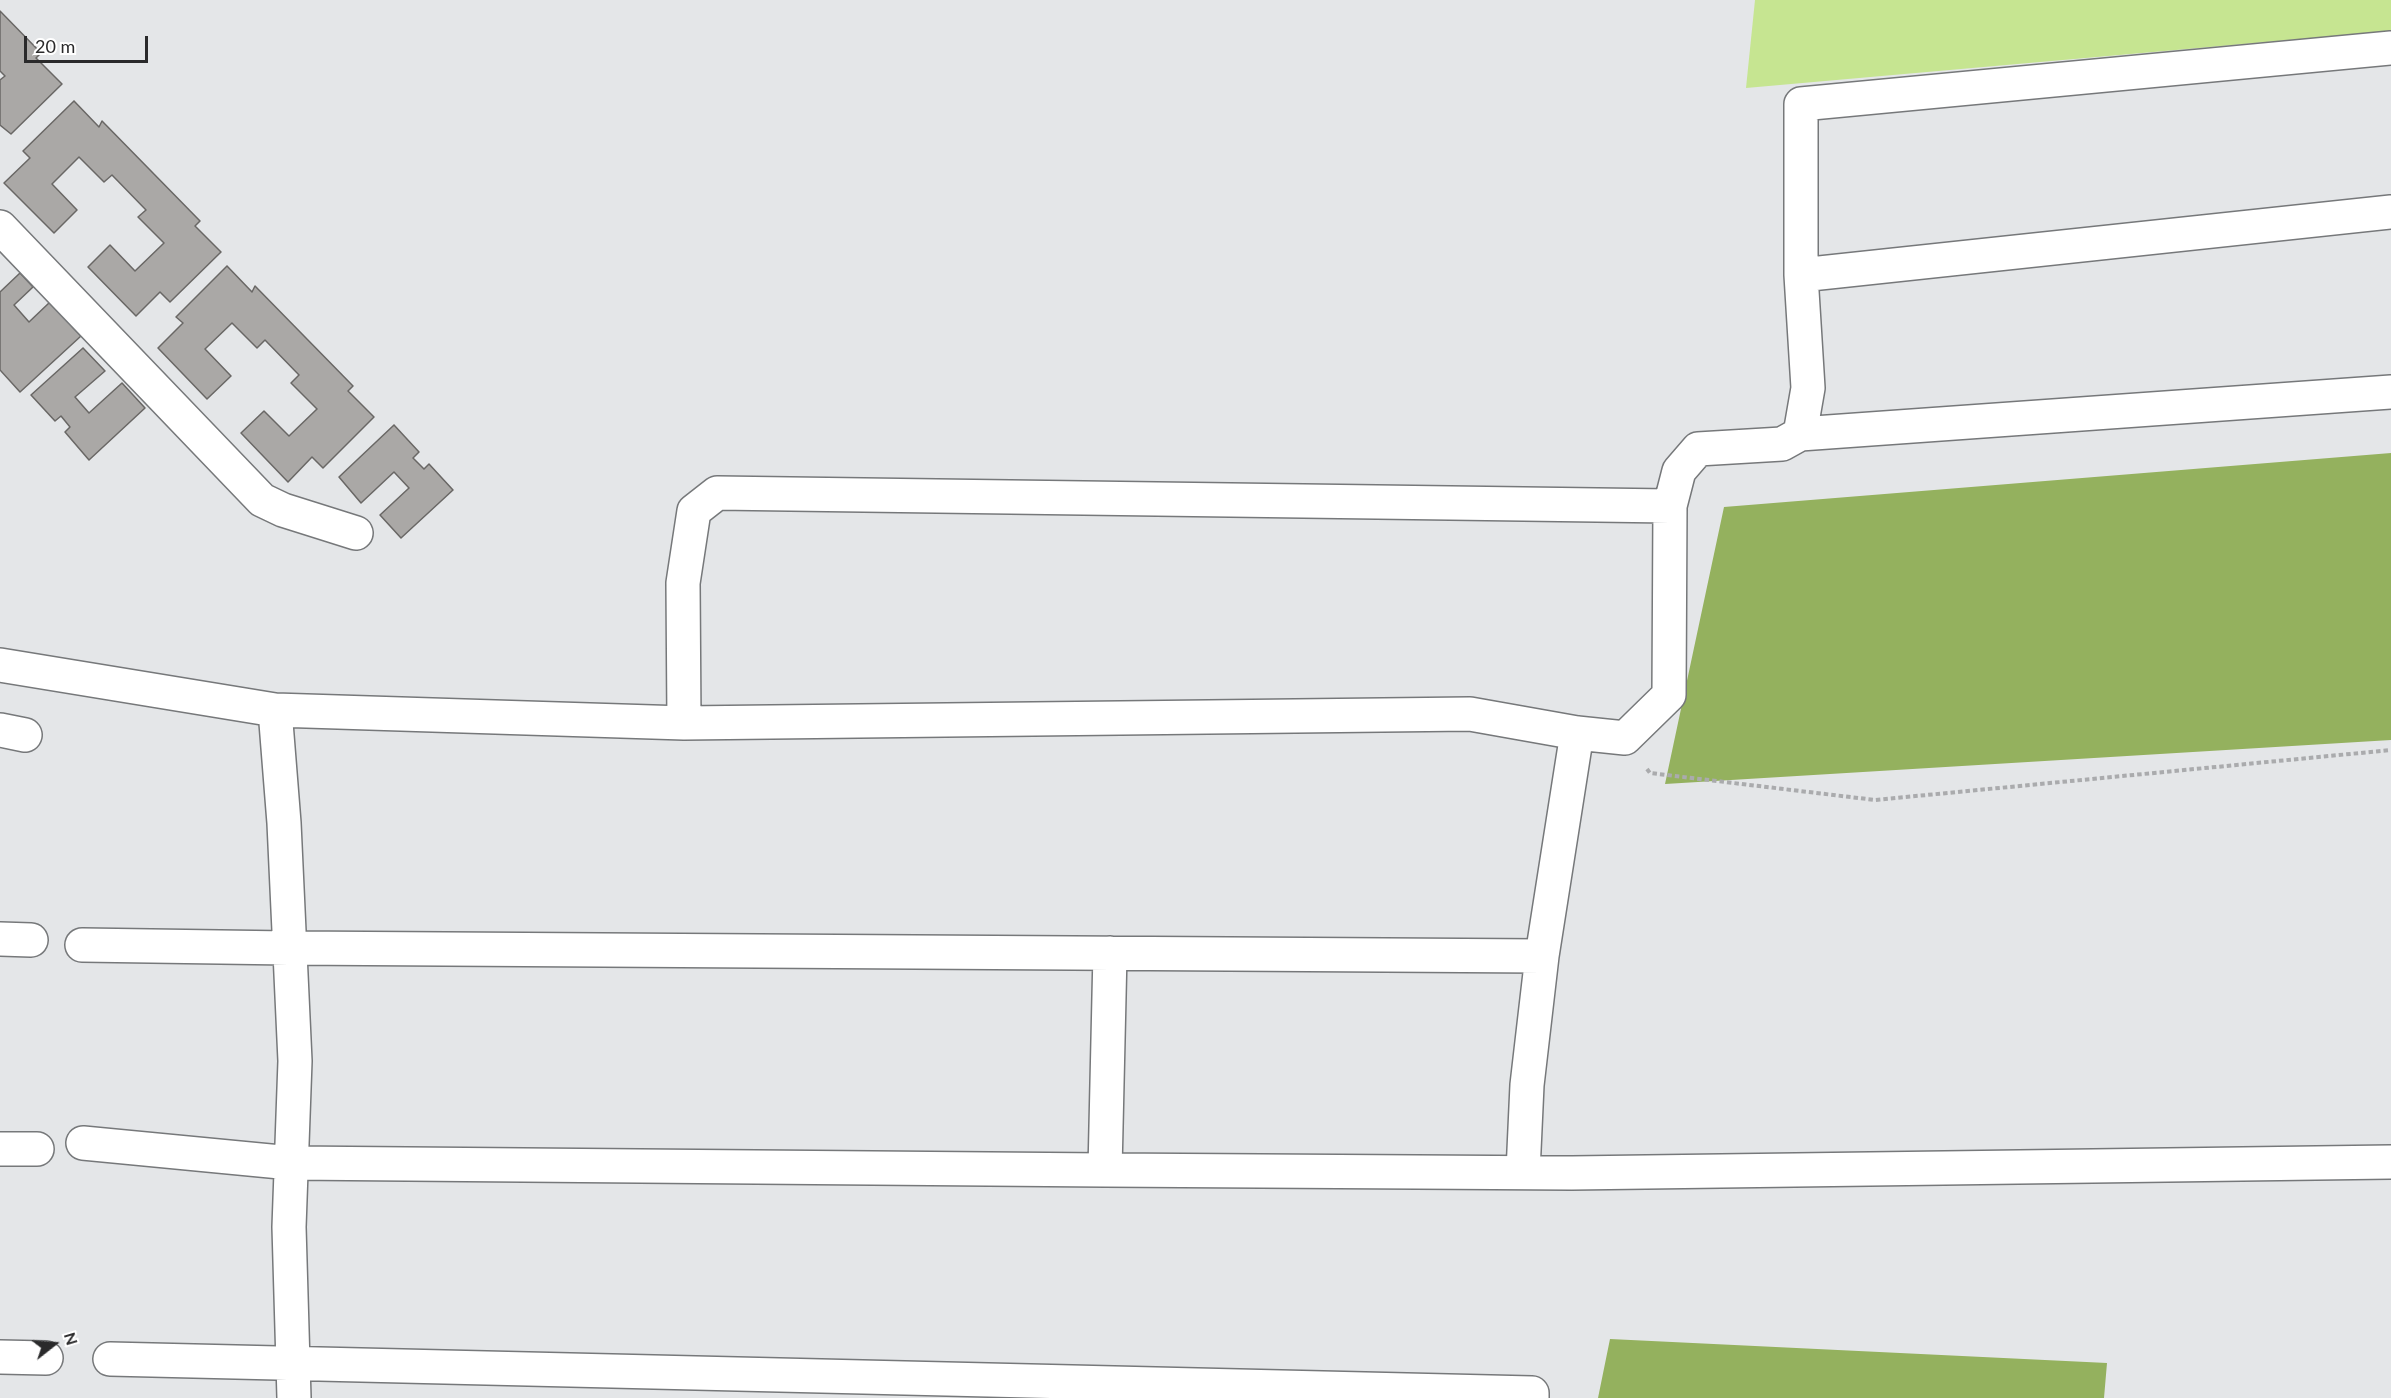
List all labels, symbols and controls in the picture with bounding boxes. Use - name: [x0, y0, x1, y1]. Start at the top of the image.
- scale bar: [27, 24, 152, 62]
- text: 20 m: [35, 35, 75, 57]
- north arrow: [24, 1314, 84, 1374]
- text: N: [61, 1330, 83, 1347]

